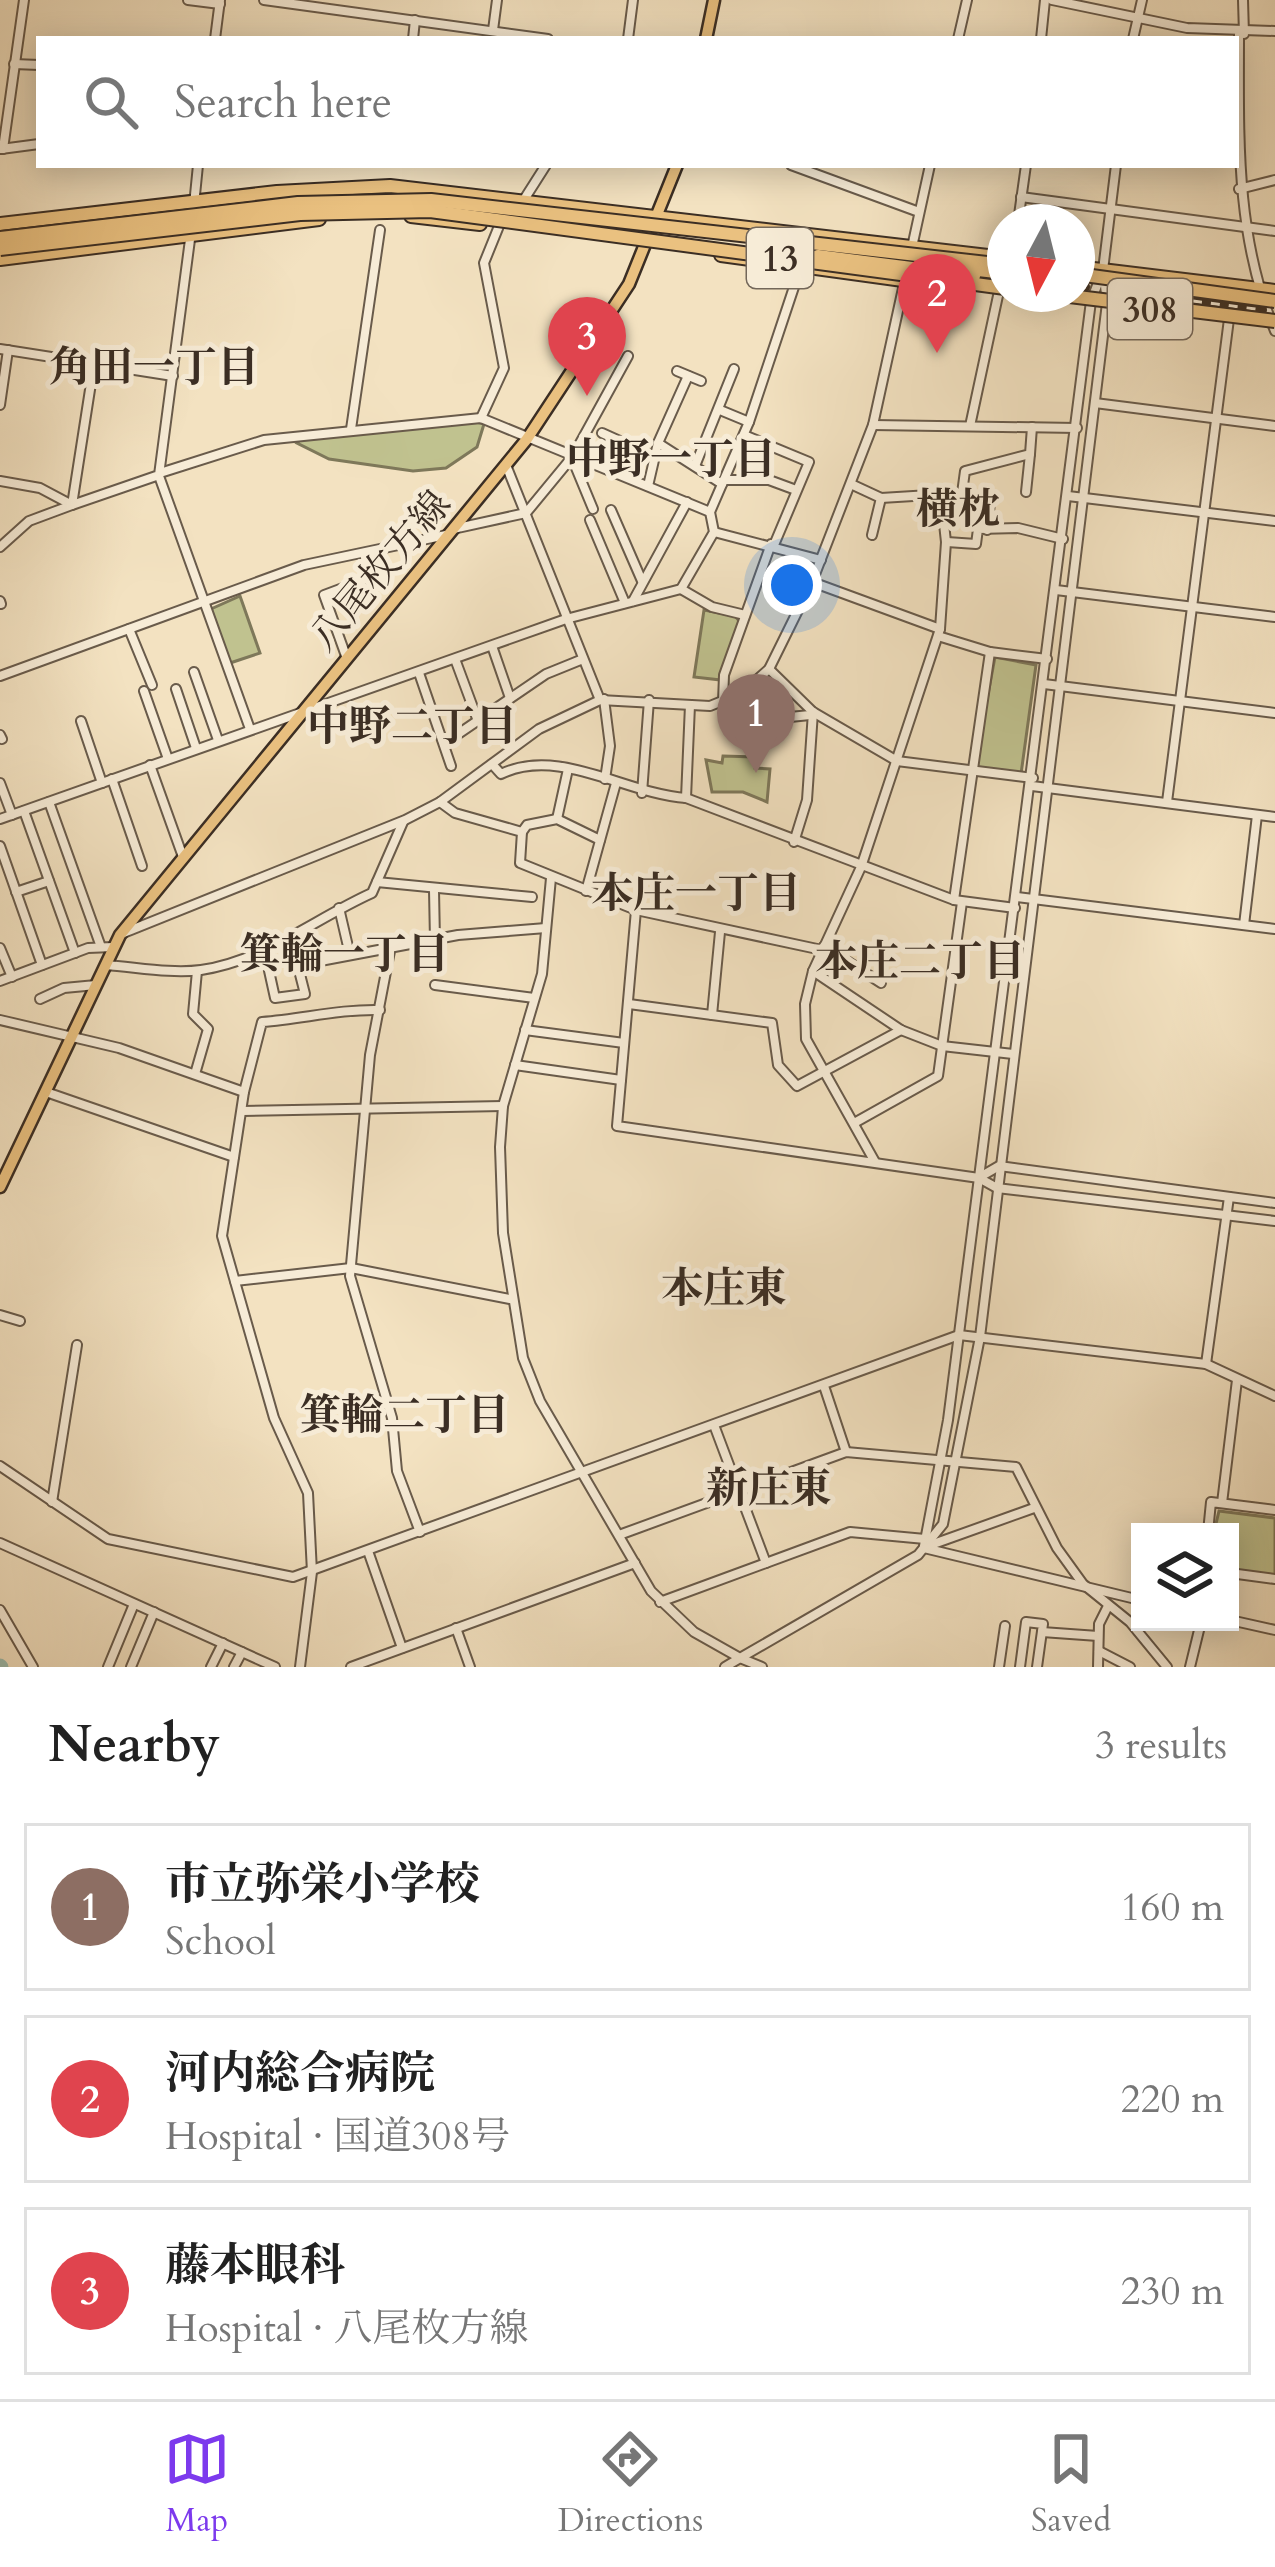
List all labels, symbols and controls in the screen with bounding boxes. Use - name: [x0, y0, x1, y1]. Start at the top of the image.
- search box: [36, 36, 1239, 168]
- icon: search: [78, 69, 144, 135]
- text: Search here: [174, 72, 392, 133]
- north arrow: [987, 204, 1095, 312]
- road number: 13: [747, 228, 813, 288]
- pin: 2: [898, 254, 976, 353]
- road number: 308: [1108, 279, 1192, 339]
- pin: 3: [548, 297, 626, 396]
- district label: 角田一丁目: [49, 339, 259, 396]
- district label: 中野一丁目: [566, 431, 776, 488]
- street label: 八尾枚方線: [297, 479, 463, 663]
- district label: 横枕: [916, 481, 1000, 538]
- your location: [762, 555, 822, 615]
- pin: 1: [717, 674, 795, 773]
- district label: 中野二丁目: [307, 698, 517, 755]
- district label: 本庄一丁目: [591, 865, 801, 922]
- district label: 箕輪一丁目: [239, 926, 449, 983]
- district label: 本庄二丁目: [815, 933, 1025, 990]
- district label: 本庄東: [661, 1260, 787, 1317]
- district label: 箕輪二丁目: [299, 1387, 509, 1444]
- district label: 新庄東: [706, 1460, 832, 1517]
- map controls: [1131, 1523, 1239, 1631]
- button: layers: [1131, 1523, 1239, 1631]
- text: Nearby: [48, 1710, 220, 1780]
- text: 3 results: [1095, 1719, 1227, 1772]
- text: 市立弥栄小学校: [165, 1854, 480, 1915]
- text: 1: [80, 1881, 100, 1934]
- text: 160 m: [1121, 1881, 1224, 1934]
- text: School: [165, 1915, 276, 1968]
- text: 河内総合病院: [165, 2043, 435, 2104]
- text: 2: [80, 2073, 100, 2126]
- text: 220 m: [1121, 2073, 1224, 2126]
- text: Hospital · 国道308号: [165, 2110, 510, 2163]
- text: 藤本眼科: [165, 2235, 345, 2296]
- text: 3: [80, 2265, 100, 2318]
- text: 230 m: [1121, 2265, 1224, 2318]
- text: Hospital · 八尾枚方線: [165, 2302, 528, 2355]
- tab: Map: [164, 2426, 230, 2543]
- tab: Directions: [558, 2426, 703, 2543]
- tab: Saved: [1031, 2426, 1111, 2543]

